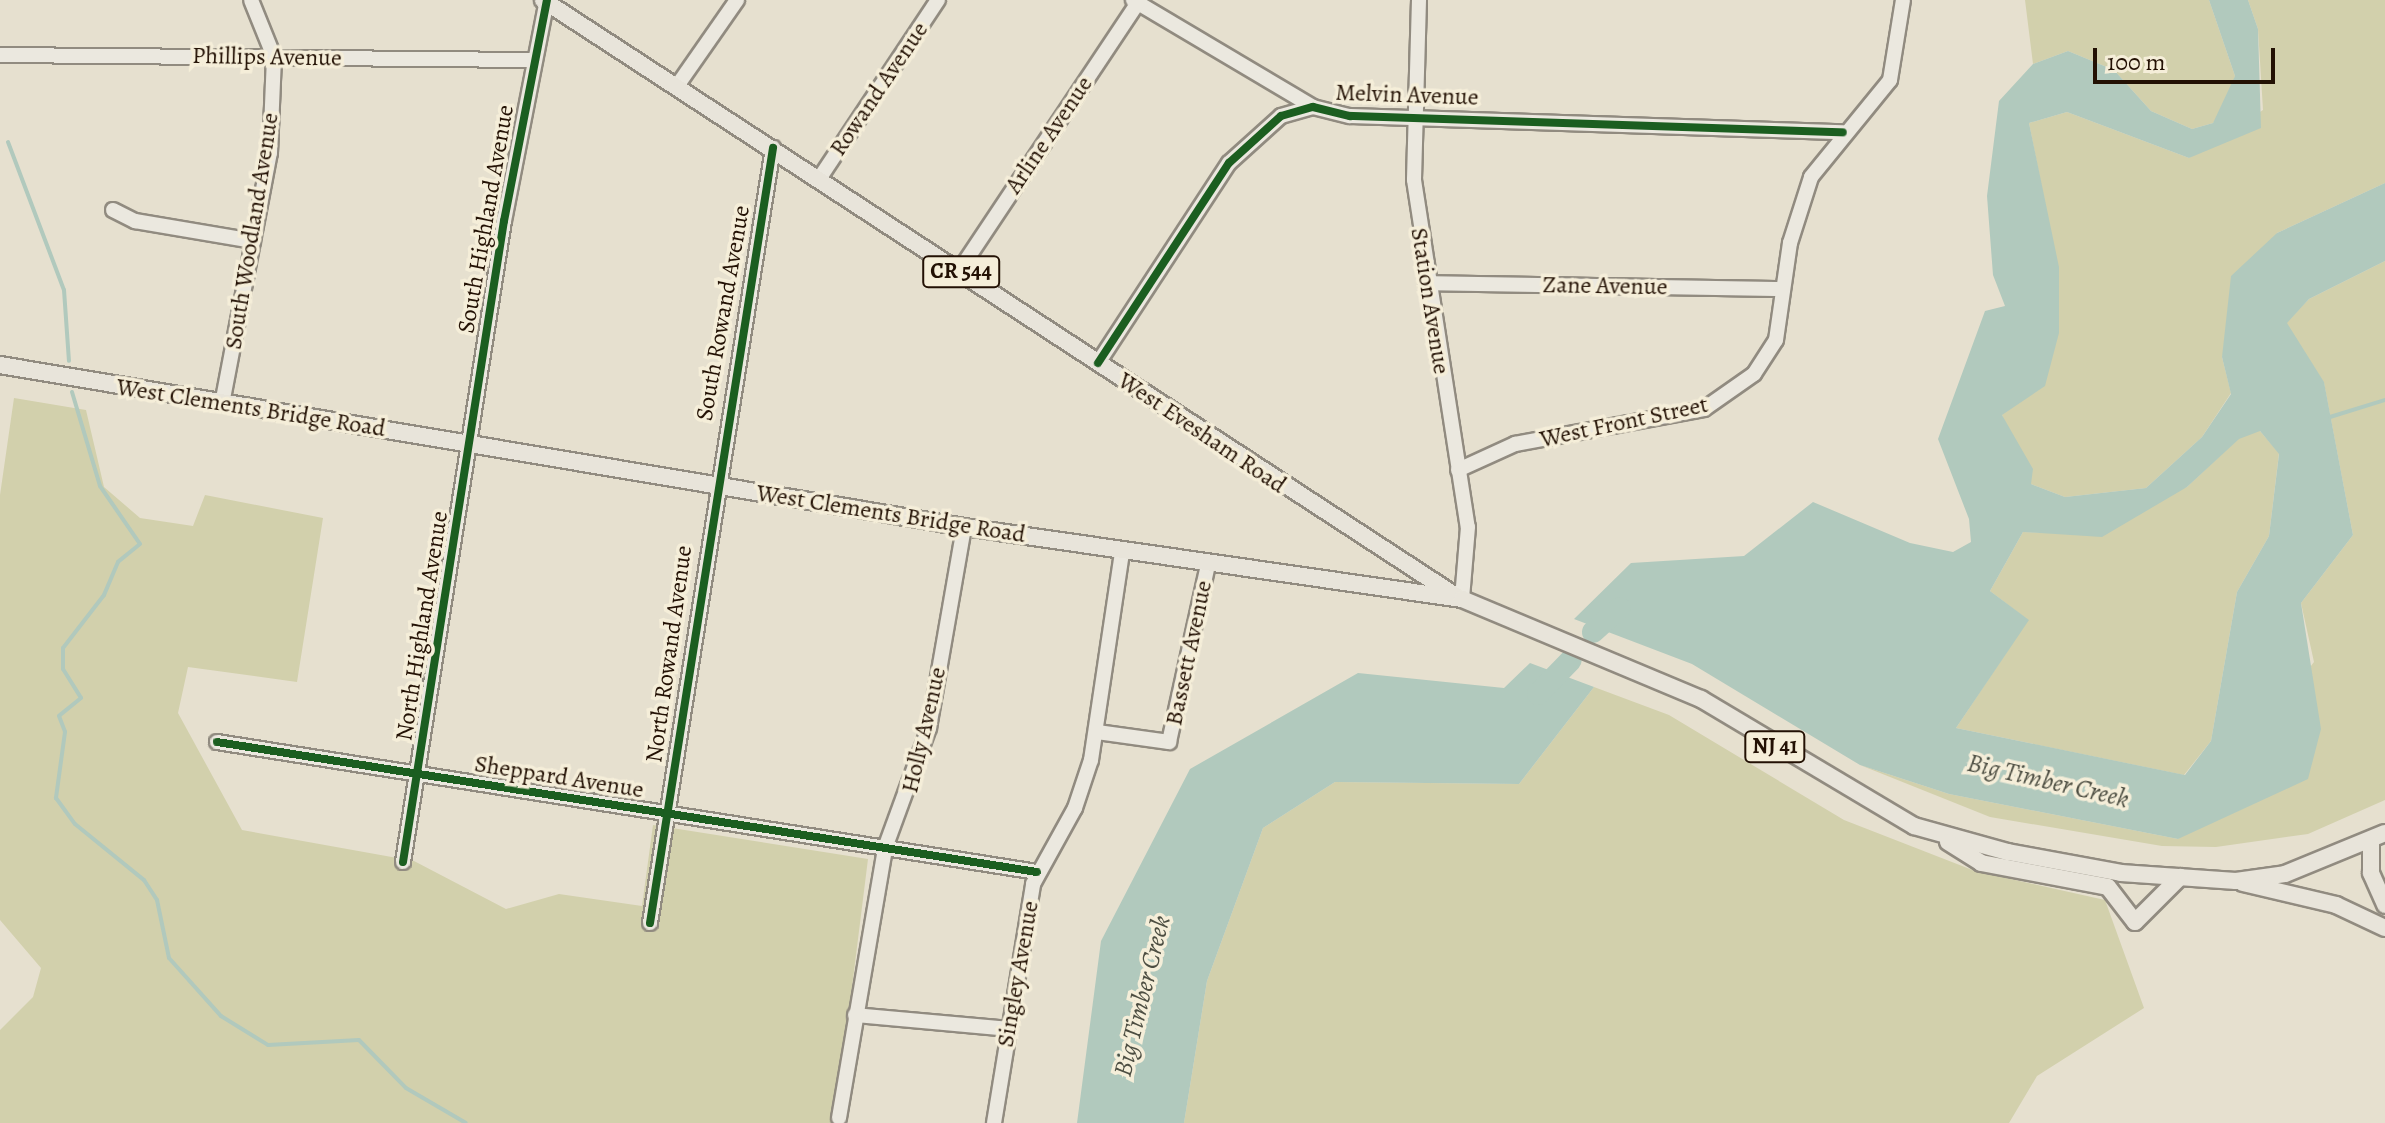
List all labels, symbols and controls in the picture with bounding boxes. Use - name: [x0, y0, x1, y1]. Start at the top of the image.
- street label: Rowand Avenue: [824, 16, 934, 162]
- scale bar: [2097, 32, 2279, 82]
- street label: Phillips Avenue: [192, 41, 342, 73]
- text: 100 m: [2107, 46, 2166, 78]
- street label: Arline Avenue: [999, 71, 1099, 199]
- street label: Melvin Avenue: [1335, 78, 1479, 112]
- street label: South Highland Avenue: [452, 103, 520, 335]
- street label: South Woodland Avenue: [219, 111, 285, 351]
- street label: South Rowand Avenue: [690, 203, 756, 423]
- street label: Station Avenue: [1404, 226, 1456, 376]
- road number: CR 544: [921, 254, 1001, 290]
- street label: Zane Avenue: [1542, 271, 1668, 301]
- street label: West Evesham Road: [1112, 366, 1292, 500]
- street label: West Clements Bridge Road: [114, 373, 388, 443]
- street label: West Front Street: [1537, 390, 1711, 454]
- street label: West Clements Bridge Road: [754, 479, 1028, 549]
- street label: North Highland Avenue: [390, 509, 454, 743]
- street label: North Rowand Avenue: [640, 544, 698, 764]
- street label: Bassett Avenue: [1160, 578, 1218, 728]
- street label: Holly Avenue: [896, 664, 952, 796]
- road number: NJ 41: [1743, 729, 1807, 765]
- water label: Big Timber Creek: [1964, 747, 2132, 815]
- street label: Sheppard Avenue: [472, 749, 646, 805]
- street label: Singley Avenue: [991, 899, 1045, 1049]
- water label: Big Timber Creek: [1107, 912, 1177, 1080]

